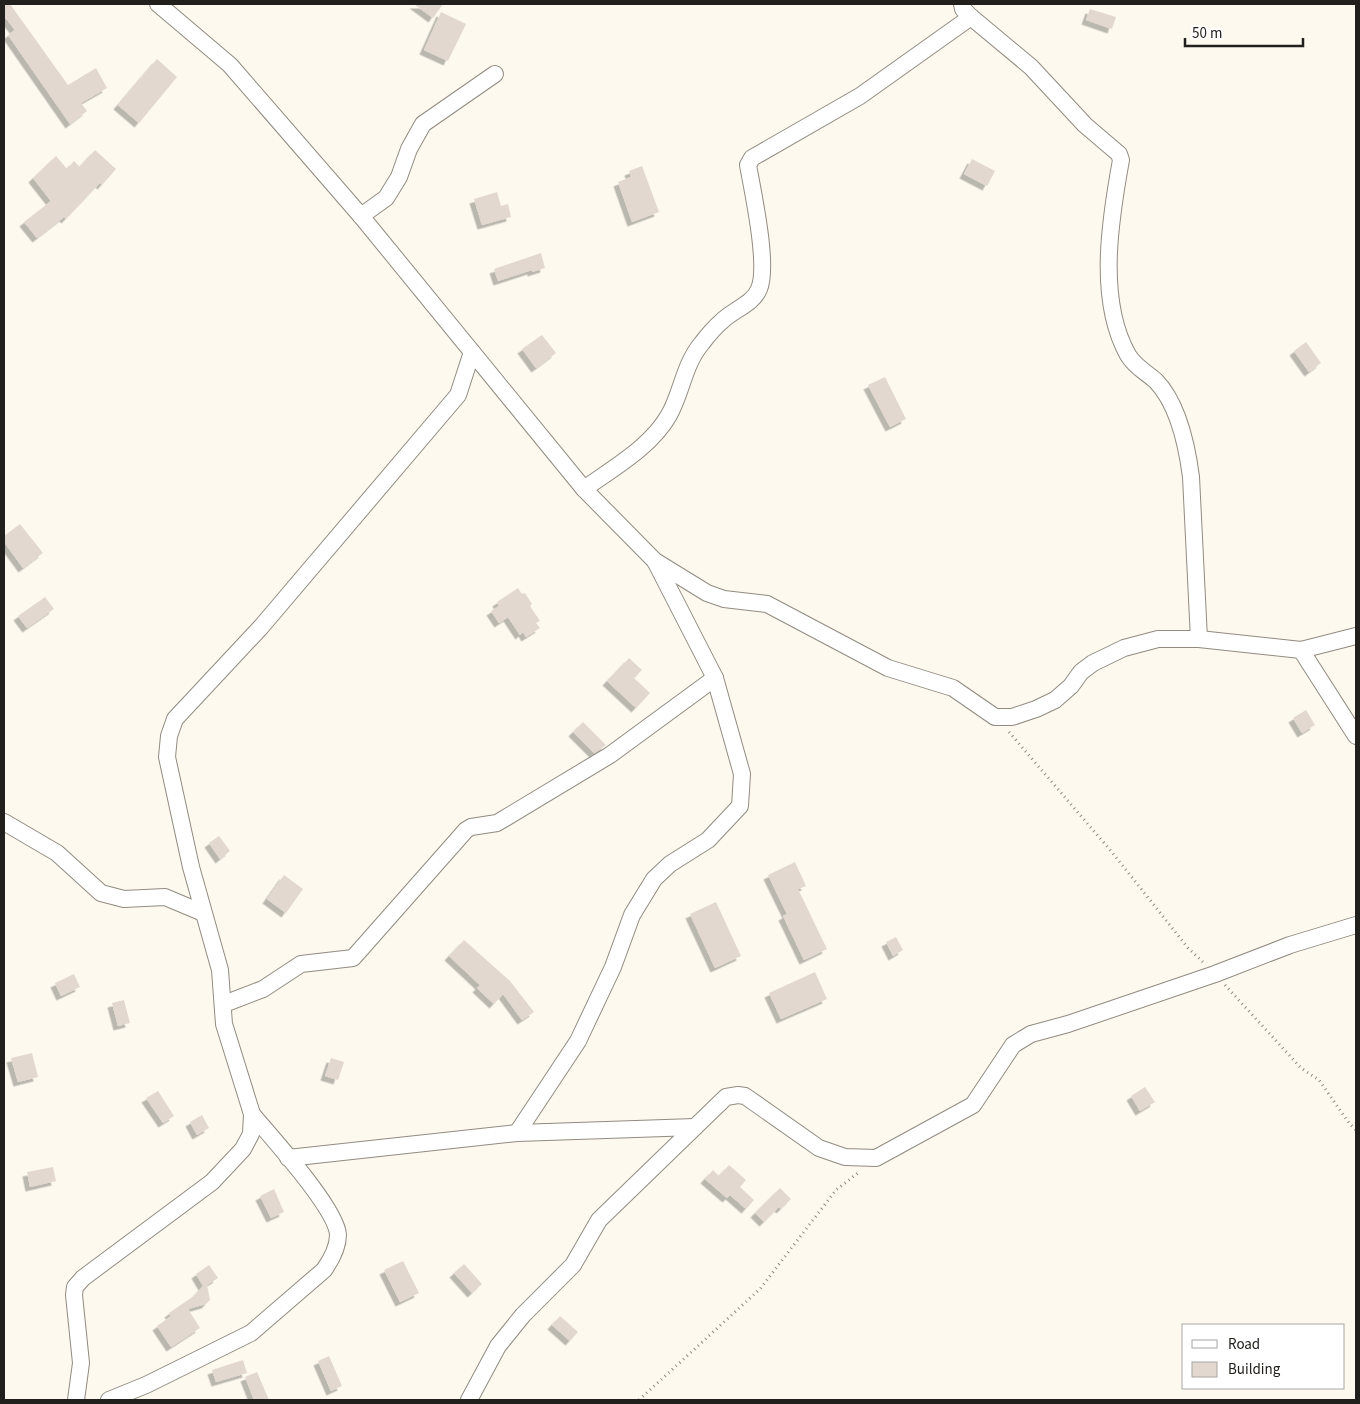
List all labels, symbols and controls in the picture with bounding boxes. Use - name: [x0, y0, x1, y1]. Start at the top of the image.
- scale bar: [1185, 15, 1302, 47]
- text: 50 m: [1192, 23, 1222, 44]
- legend: [1182, 1324, 1345, 1389]
- text: Road: [1228, 1334, 1260, 1355]
- text: Building: [1228, 1359, 1281, 1380]

